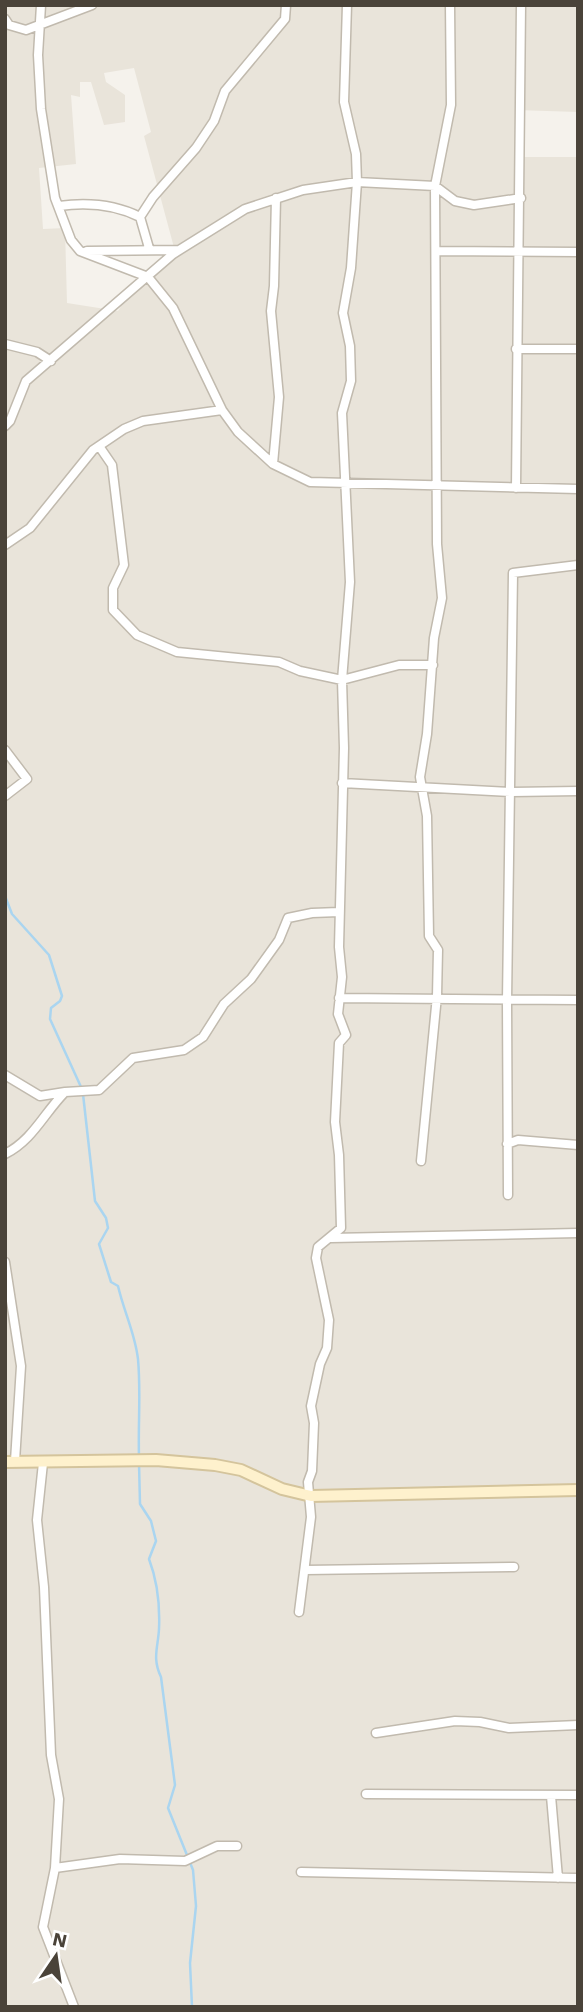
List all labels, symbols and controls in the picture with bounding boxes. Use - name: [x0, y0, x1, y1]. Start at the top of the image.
- north arrow: [21, 1921, 91, 1991]
- text: N: [50, 1927, 69, 1953]

